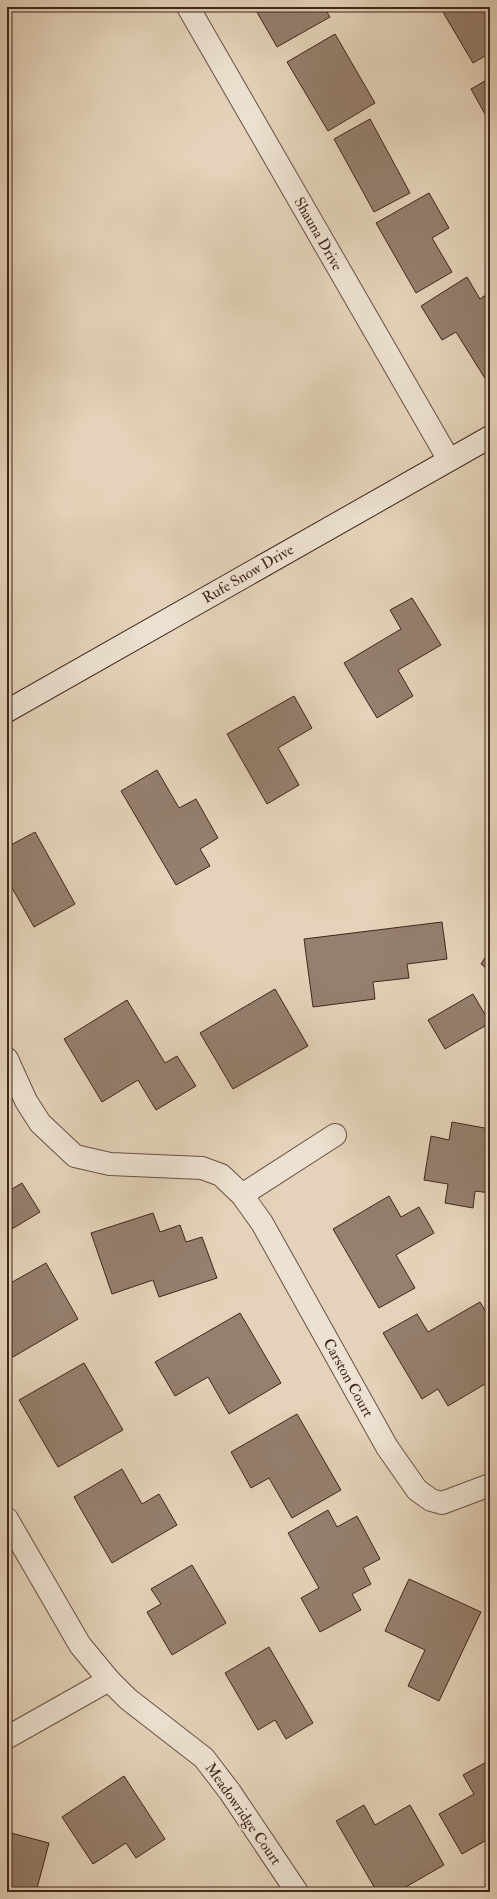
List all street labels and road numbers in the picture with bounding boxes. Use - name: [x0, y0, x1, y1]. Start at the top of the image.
- street label: Shauna Drive: [289, 194, 347, 274]
- street label: Rufe Snow Drive: [199, 540, 297, 608]
- street label: Carston Court: [319, 1335, 378, 1421]
- street label: Meadowridge Court: [201, 1759, 285, 1869]

